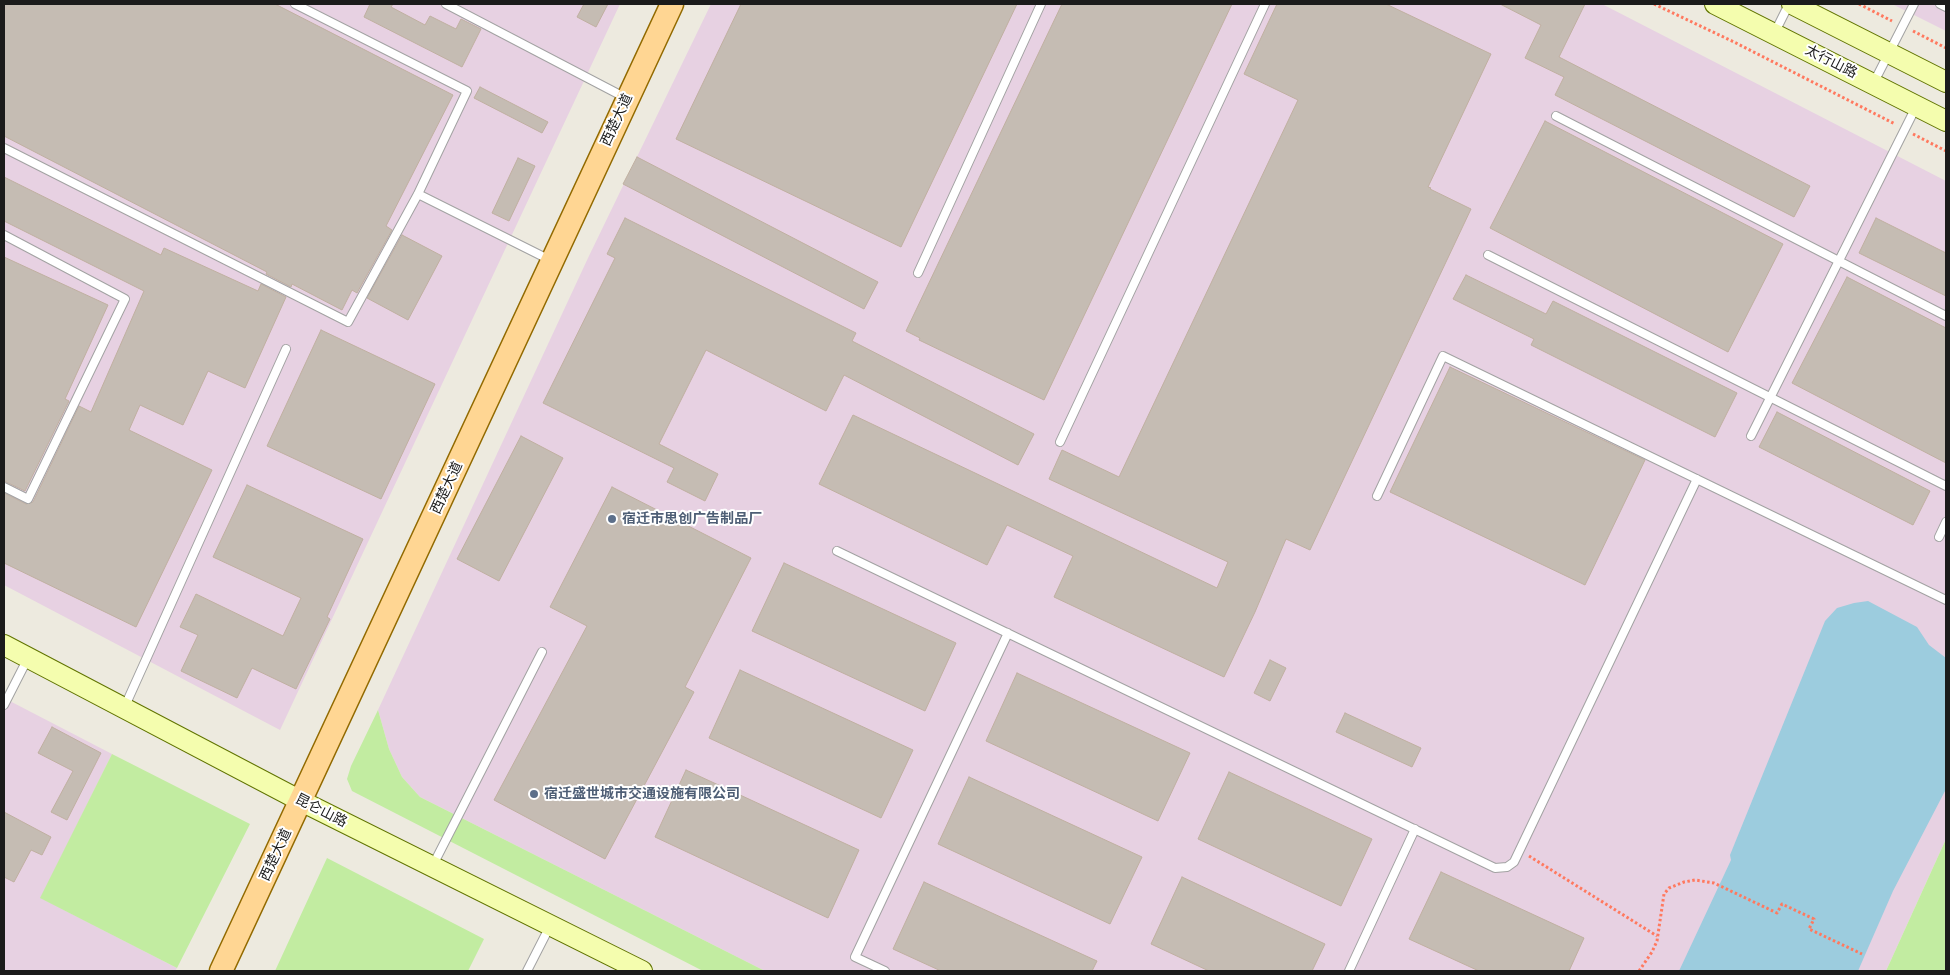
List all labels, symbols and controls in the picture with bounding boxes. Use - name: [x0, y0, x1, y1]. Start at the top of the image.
- street label: 太行山路: [1802, 42, 1860, 82]
- street label: 西楚大道: [598, 91, 636, 149]
- street label: 西楚大道: [428, 459, 466, 517]
- place label: 宿迁市思创广告制品厂: [622, 511, 762, 527]
- marker: 宿迁市思创广告制品厂: [606, 513, 618, 525]
- place label: 宿迁盛世城市交通设施有限公司: [544, 786, 740, 802]
- marker: 宿迁盛世城市交通设施有限公司: [528, 788, 540, 800]
- street label: 昆仑山路: [292, 791, 350, 831]
- street label: 西楚大道: [257, 826, 295, 884]

